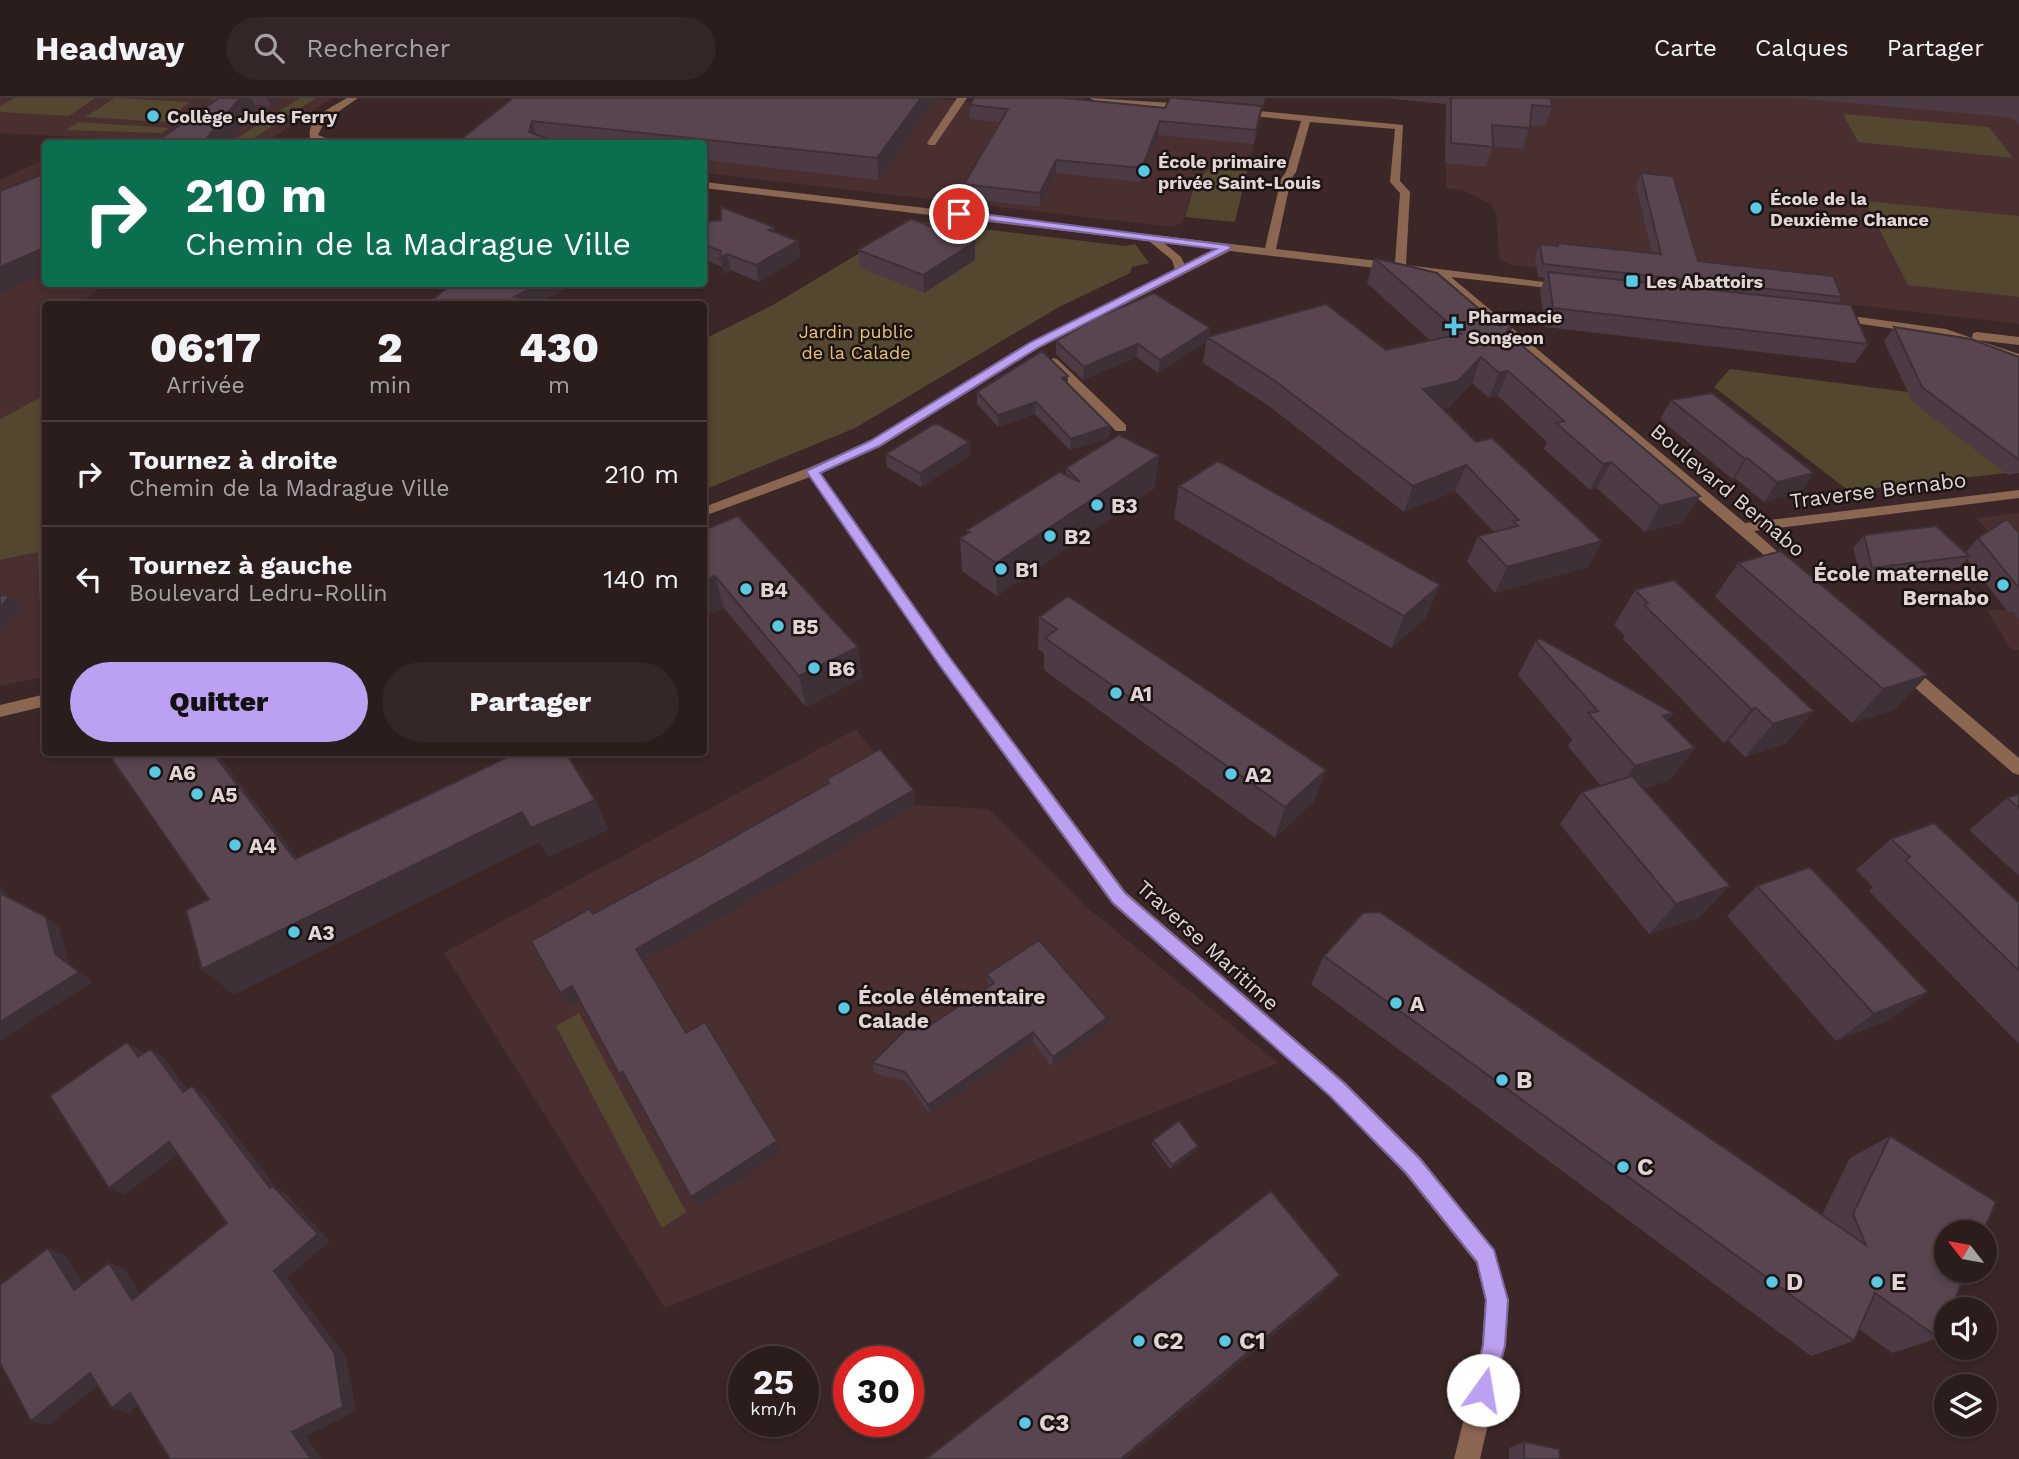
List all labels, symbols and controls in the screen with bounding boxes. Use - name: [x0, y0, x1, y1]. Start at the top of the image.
- search box: [226, 17, 716, 80]
- text: Headway: [35, 29, 184, 68]
- icon: search: [250, 29, 288, 67]
- text: Rechercher: [306, 33, 450, 63]
- text: Carte: [1654, 34, 1717, 62]
- text: Calques: [1755, 34, 1849, 62]
- text: Partager: [1887, 34, 1984, 62]
- place label: Collège Jules Ferry: [167, 106, 338, 127]
- marker: Collège Jules Ferry: [145, 108, 161, 124]
- place label: École primaire privée Saint-Louis: [1158, 151, 1321, 193]
- marker: École primaire privée Saint-Louis: [1136, 163, 1152, 179]
- text: 210 m: [185, 166, 327, 224]
- icon: right: [70, 168, 161, 259]
- pin: [929, 184, 989, 244]
- place label: École de la Deuxième Chance: [1770, 188, 1929, 230]
- icon: arrive: [940, 195, 978, 233]
- marker: École de la Deuxième Chance: [1748, 200, 1764, 216]
- text: Chemin de la Madrague Ville: [185, 225, 631, 263]
- place label: Les Abattoirs: [1646, 271, 1764, 292]
- marker: Les Abattoirs: [1624, 273, 1640, 289]
- place label: Pharmacie Songeon: [1468, 306, 1563, 348]
- marker: Pharmacie Songeon: [1446, 318, 1462, 334]
- park label: Jardin public de la Calade: [799, 321, 913, 363]
- text: 06:17: [150, 323, 261, 372]
- text: 2: [377, 323, 403, 372]
- text: 430: [519, 323, 599, 372]
- text: Arrivée: [166, 372, 245, 399]
- text: min: [369, 372, 411, 399]
- text: m: [548, 372, 570, 399]
- street label: Boulevard Bernabo: [1646, 418, 1810, 562]
- text: Tournez à droite: [129, 445, 338, 475]
- icon: right: [70, 455, 108, 493]
- text: 210 m: [604, 459, 679, 489]
- street label: Traverse Bernabo: [1788, 467, 1968, 513]
- text: Chemin de la Madrague Ville: [129, 475, 449, 502]
- place label: B3: [1111, 493, 1138, 518]
- marker: B3: [1089, 497, 1105, 513]
- place label: B2: [1064, 524, 1091, 549]
- marker: B2: [1042, 528, 1058, 544]
- text: Tournez à gauche: [129, 550, 352, 580]
- place label: B1: [1015, 557, 1038, 582]
- icon: left: [70, 560, 108, 598]
- marker: B1: [993, 561, 1009, 577]
- place label: École maternelle Bernabo: [1813, 561, 1989, 610]
- text: 140 m: [603, 564, 679, 594]
- place label: B4: [760, 577, 788, 602]
- marker: École maternelle Bernabo: [1995, 577, 2011, 593]
- text: Boulevard Ledru-Rollin: [129, 580, 388, 607]
- marker: B4: [738, 581, 754, 597]
- place label: B5: [792, 614, 819, 639]
- marker: B5: [770, 618, 786, 634]
- place label: B6: [828, 656, 855, 681]
- marker: B6: [806, 660, 822, 676]
- button: Quitter: [70, 662, 368, 742]
- button: Partager: [382, 662, 679, 742]
- place label: A1: [1130, 681, 1152, 706]
- marker: A1: [1108, 685, 1124, 701]
- place label: A6: [169, 760, 196, 785]
- place label: A2: [1245, 762, 1272, 787]
- marker: A6: [147, 764, 163, 780]
- marker: A2: [1223, 766, 1239, 782]
- place label: A5: [211, 782, 237, 807]
- marker: A5: [189, 786, 205, 802]
- place label: A4: [249, 833, 277, 858]
- marker: A4: [227, 837, 243, 853]
- street label: Traverse Maritime: [1132, 875, 1284, 1015]
- place label: A3: [308, 920, 335, 945]
- marker: A3: [286, 924, 302, 940]
- place label: École élémentaire Calade: [858, 984, 1045, 1033]
- place label: A: [1410, 991, 1425, 1016]
- marker: A: [1388, 995, 1404, 1011]
- marker: École élémentaire Calade: [836, 1000, 852, 1016]
- place label: B: [1516, 1066, 1532, 1094]
- marker: B: [1494, 1072, 1510, 1088]
- place label: C: [1637, 1153, 1653, 1181]
- marker: C: [1615, 1159, 1631, 1175]
- north arrow: [1934, 1220, 1997, 1283]
- map controls: [1934, 1220, 1997, 1437]
- place label: D: [1786, 1268, 1803, 1296]
- place label: E: [1891, 1268, 1906, 1296]
- marker: D: [1764, 1274, 1780, 1290]
- marker: E: [1869, 1274, 1885, 1290]
- button: sound: [1934, 1297, 1997, 1360]
- place label: C2: [1153, 1327, 1184, 1355]
- place label: C1: [1239, 1327, 1266, 1355]
- marker: C2: [1131, 1333, 1147, 1349]
- marker: C1: [1217, 1333, 1233, 1349]
- speed limit sign: 30: [833, 1346, 924, 1437]
- position arrow: [1446, 1353, 1520, 1427]
- text: 25: [753, 1361, 794, 1403]
- button: layers: [1934, 1374, 1997, 1437]
- text: km/h: [750, 1398, 797, 1419]
- place label: C3: [1039, 1409, 1070, 1437]
- marker: C3: [1017, 1415, 1033, 1431]

